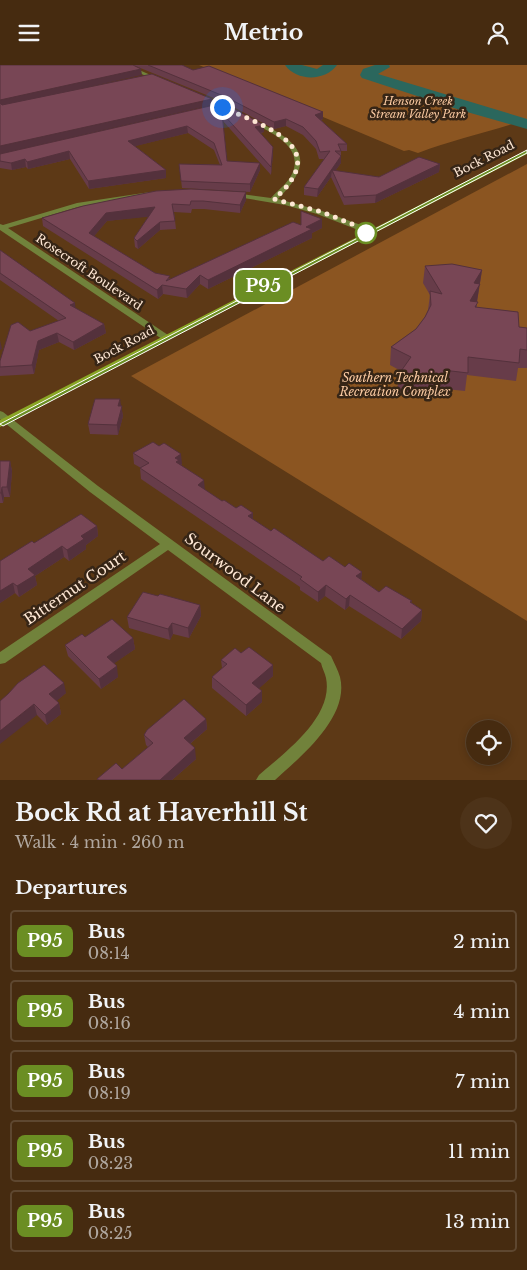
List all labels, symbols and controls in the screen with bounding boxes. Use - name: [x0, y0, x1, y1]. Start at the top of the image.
- icon: menu: [15, 19, 43, 47]
- text: Metrio: [224, 19, 303, 46]
- icon: person: [484, 19, 512, 47]
- park label: Henson Creek Stream Valley Park: [370, 94, 467, 121]
- your location: [210, 95, 235, 120]
- street label: Bock Road: [451, 137, 517, 180]
- unlabelled marker: [355, 222, 377, 244]
- street label: Rosecroft Boulevard: [33, 230, 146, 313]
- line badge: P95: [234, 270, 292, 302]
- text: P95: [245, 275, 281, 297]
- street label: Bock Road: [91, 322, 156, 367]
- park label: Southern Technical Recreation Complex: [338, 370, 451, 399]
- street label: Sourwood Lane: [181, 528, 290, 617]
- street label: Bitternut Court: [20, 546, 130, 629]
- map controls: [466, 720, 511, 765]
- button: locate: [466, 720, 511, 765]
- button: heart: [460, 797, 512, 849]
- text: Bock Rd at Haverhill St: [15, 798, 308, 827]
- text: Walk · 4 min · 260 m: [15, 832, 185, 852]
- text: Departures: [15, 876, 127, 899]
- text: Bus: [88, 920, 125, 943]
- text: P95: [27, 930, 63, 952]
- text: 2 min: [453, 930, 510, 953]
- text: 08:14: [88, 943, 130, 963]
- text: Bus: [88, 990, 125, 1013]
- text: P95: [27, 1000, 63, 1022]
- text: 4 min: [453, 1000, 510, 1023]
- text: 08:16: [88, 1013, 131, 1033]
- text: Bus: [88, 1060, 125, 1083]
- text: P95: [27, 1070, 63, 1092]
- text: 7 min: [455, 1070, 510, 1093]
- text: 08:19: [88, 1083, 131, 1103]
- text: Bus: [88, 1130, 125, 1153]
- text: P95: [27, 1140, 63, 1162]
- text: 11 min: [448, 1140, 510, 1163]
- text: 08:23: [88, 1153, 133, 1173]
- text: Bus: [88, 1200, 125, 1223]
- text: P95: [27, 1210, 63, 1232]
- text: 13 min: [444, 1210, 510, 1233]
- text: 08:25: [88, 1223, 132, 1243]

